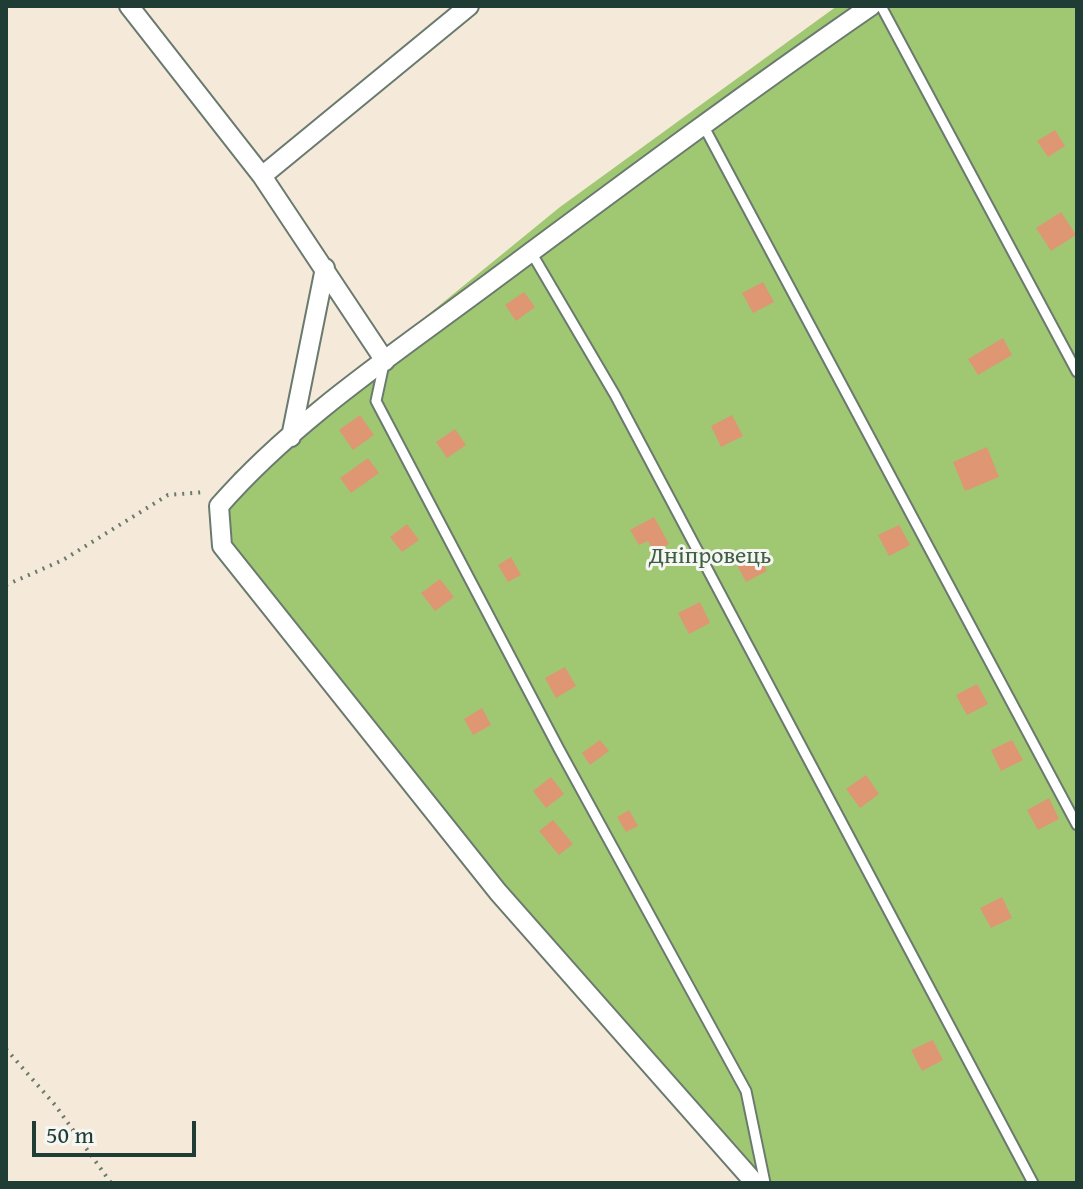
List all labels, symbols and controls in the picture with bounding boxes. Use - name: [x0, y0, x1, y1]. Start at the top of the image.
- park label: Дніпровець: [649, 543, 771, 571]
- scale bar: [36, 1105, 200, 1155]
- text: 50 m: [46, 1117, 94, 1152]

